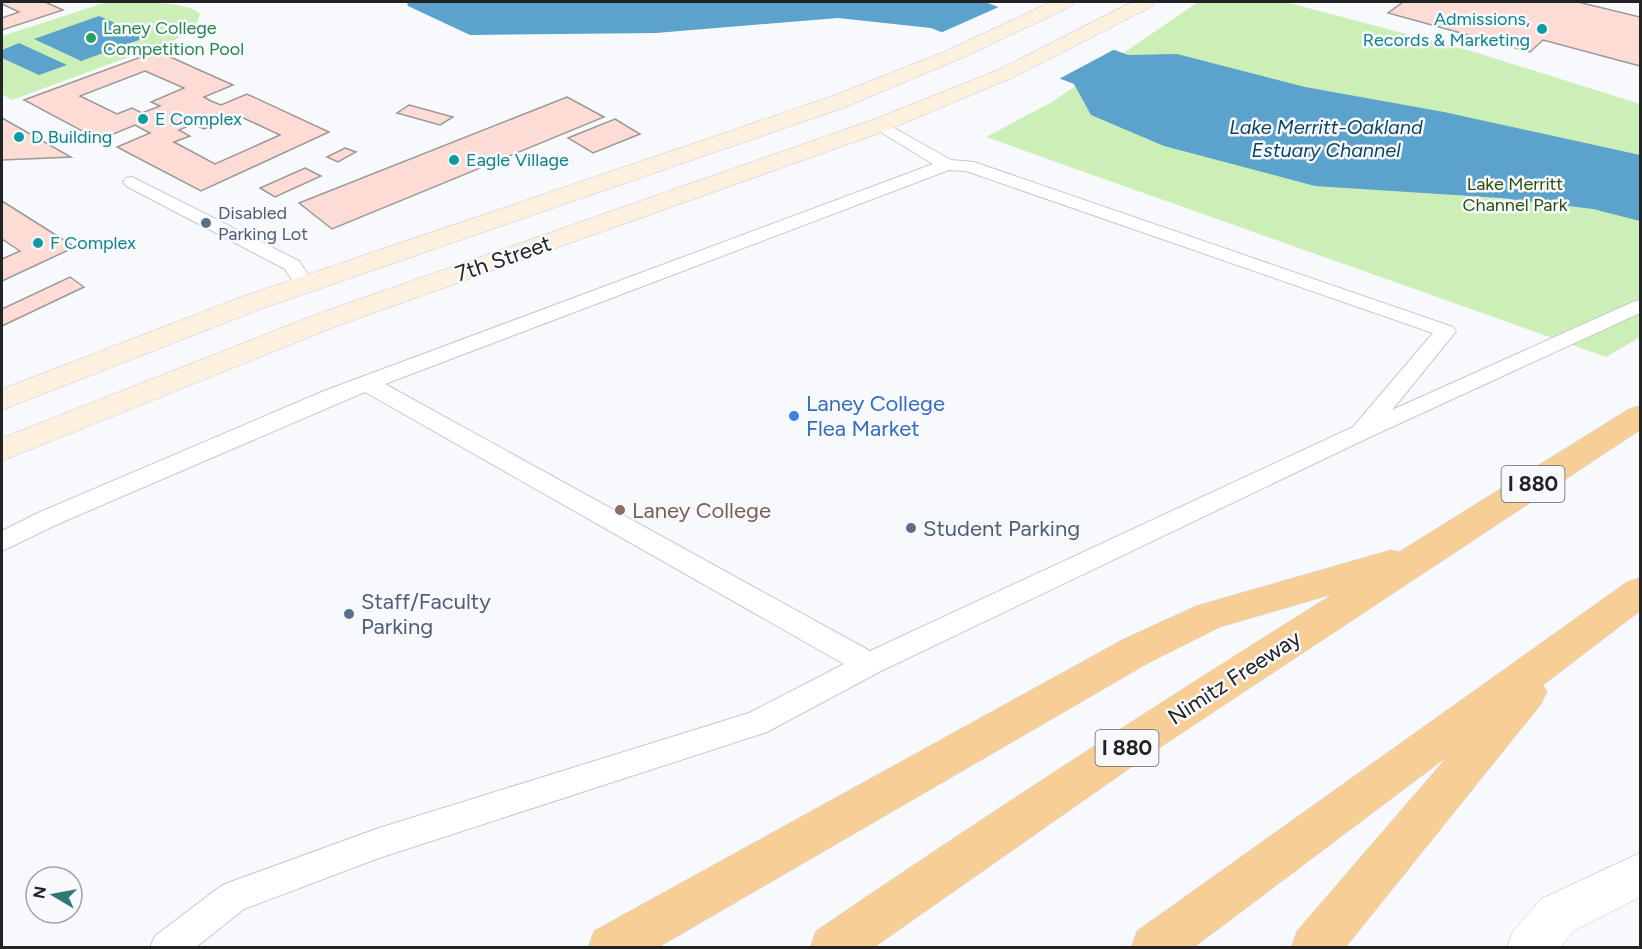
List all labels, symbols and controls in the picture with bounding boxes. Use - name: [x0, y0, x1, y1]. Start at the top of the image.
- place label: Admissions, Records & Marketing: [1363, 8, 1530, 51]
- place label: Laney College Competition Pool: [103, 17, 244, 60]
- marker: Admissions, Records & Marketing: [1535, 22, 1549, 36]
- marker: Laney College Competition Pool: [84, 31, 98, 45]
- place label: E Complex: [155, 108, 242, 130]
- marker: E Complex: [136, 112, 150, 126]
- water label: Lake Merritt-Oakland Estuary Channel: [1229, 115, 1423, 162]
- place label: D Building: [31, 126, 112, 148]
- marker: D Building: [12, 130, 26, 144]
- place label: Eagle Village: [466, 149, 569, 171]
- marker: Eagle Village: [447, 153, 461, 167]
- park label: Lake Merritt Channel Park: [1463, 173, 1568, 216]
- place label: Disabled Parking Lot: [218, 202, 308, 245]
- marker: Disabled Parking Lot: [199, 216, 213, 230]
- street label: 7th Street: [452, 230, 555, 287]
- place label: F Complex: [50, 232, 136, 254]
- marker: F Complex: [31, 236, 45, 250]
- place label: Laney College Flea Market: [806, 390, 945, 442]
- marker: Laney College Flea Market: [787, 409, 801, 423]
- road number: I 880: [1502, 466, 1564, 502]
- place label: Laney College: [632, 497, 771, 524]
- marker: Laney College: [613, 503, 627, 517]
- place label: Student Parking: [923, 515, 1080, 542]
- marker: Student Parking: [904, 521, 918, 535]
- place label: Staff/Faculty Parking: [361, 588, 491, 640]
- marker: Staff/Faculty Parking: [342, 607, 356, 621]
- street label: Nimitz Freeway: [1163, 624, 1306, 730]
- road number: I 880: [1096, 730, 1158, 766]
- north arrow: [24, 865, 84, 925]
- text: N: [29, 885, 50, 900]

